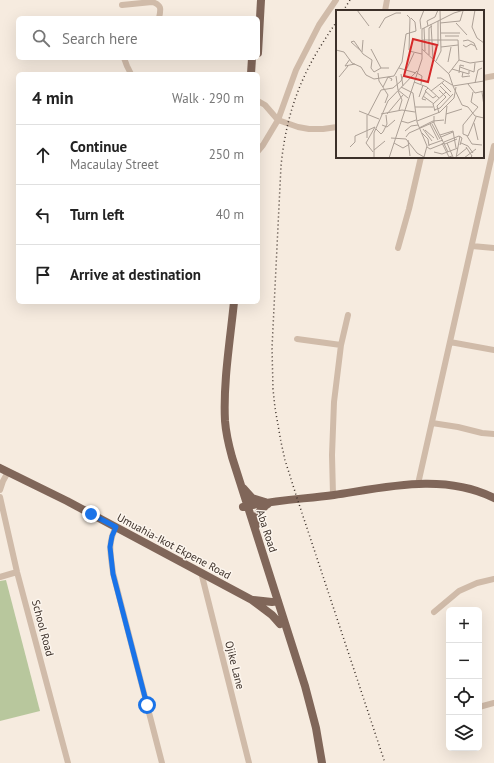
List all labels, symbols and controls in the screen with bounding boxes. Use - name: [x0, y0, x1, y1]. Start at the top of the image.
- inset map: [336, 10, 484, 158]
- search box: [16, 16, 260, 60]
- icon: search: [30, 27, 52, 49]
- text: Search here: [62, 29, 138, 48]
- text: 4 min: [32, 87, 73, 109]
- text: Walk · 290 m: [172, 90, 244, 107]
- text: Continue: [70, 137, 127, 156]
- icon: ahead: [32, 144, 54, 166]
- text: 250 m: [209, 146, 244, 163]
- text: Macaulay Street: [70, 156, 159, 173]
- icon: left: [32, 204, 54, 226]
- text: Turn left: [70, 205, 124, 224]
- text: 40 m: [216, 206, 244, 223]
- icon: arrive: [32, 264, 54, 286]
- text: Arrive at destination: [70, 265, 201, 284]
- route end: [82, 505, 100, 523]
- street label: Aba Road: [254, 508, 280, 554]
- street label: Umuahia-Ikot Ekpene Road: [115, 510, 234, 582]
- street label: School Road: [29, 598, 57, 658]
- map controls: [446, 607, 482, 751]
- button: +: [446, 607, 482, 643]
- street label: Ojike Lane: [222, 639, 248, 691]
- button: −: [446, 643, 482, 679]
- button: locate: [446, 679, 482, 715]
- route start: [138, 696, 156, 714]
- button: layers: [446, 715, 482, 751]

